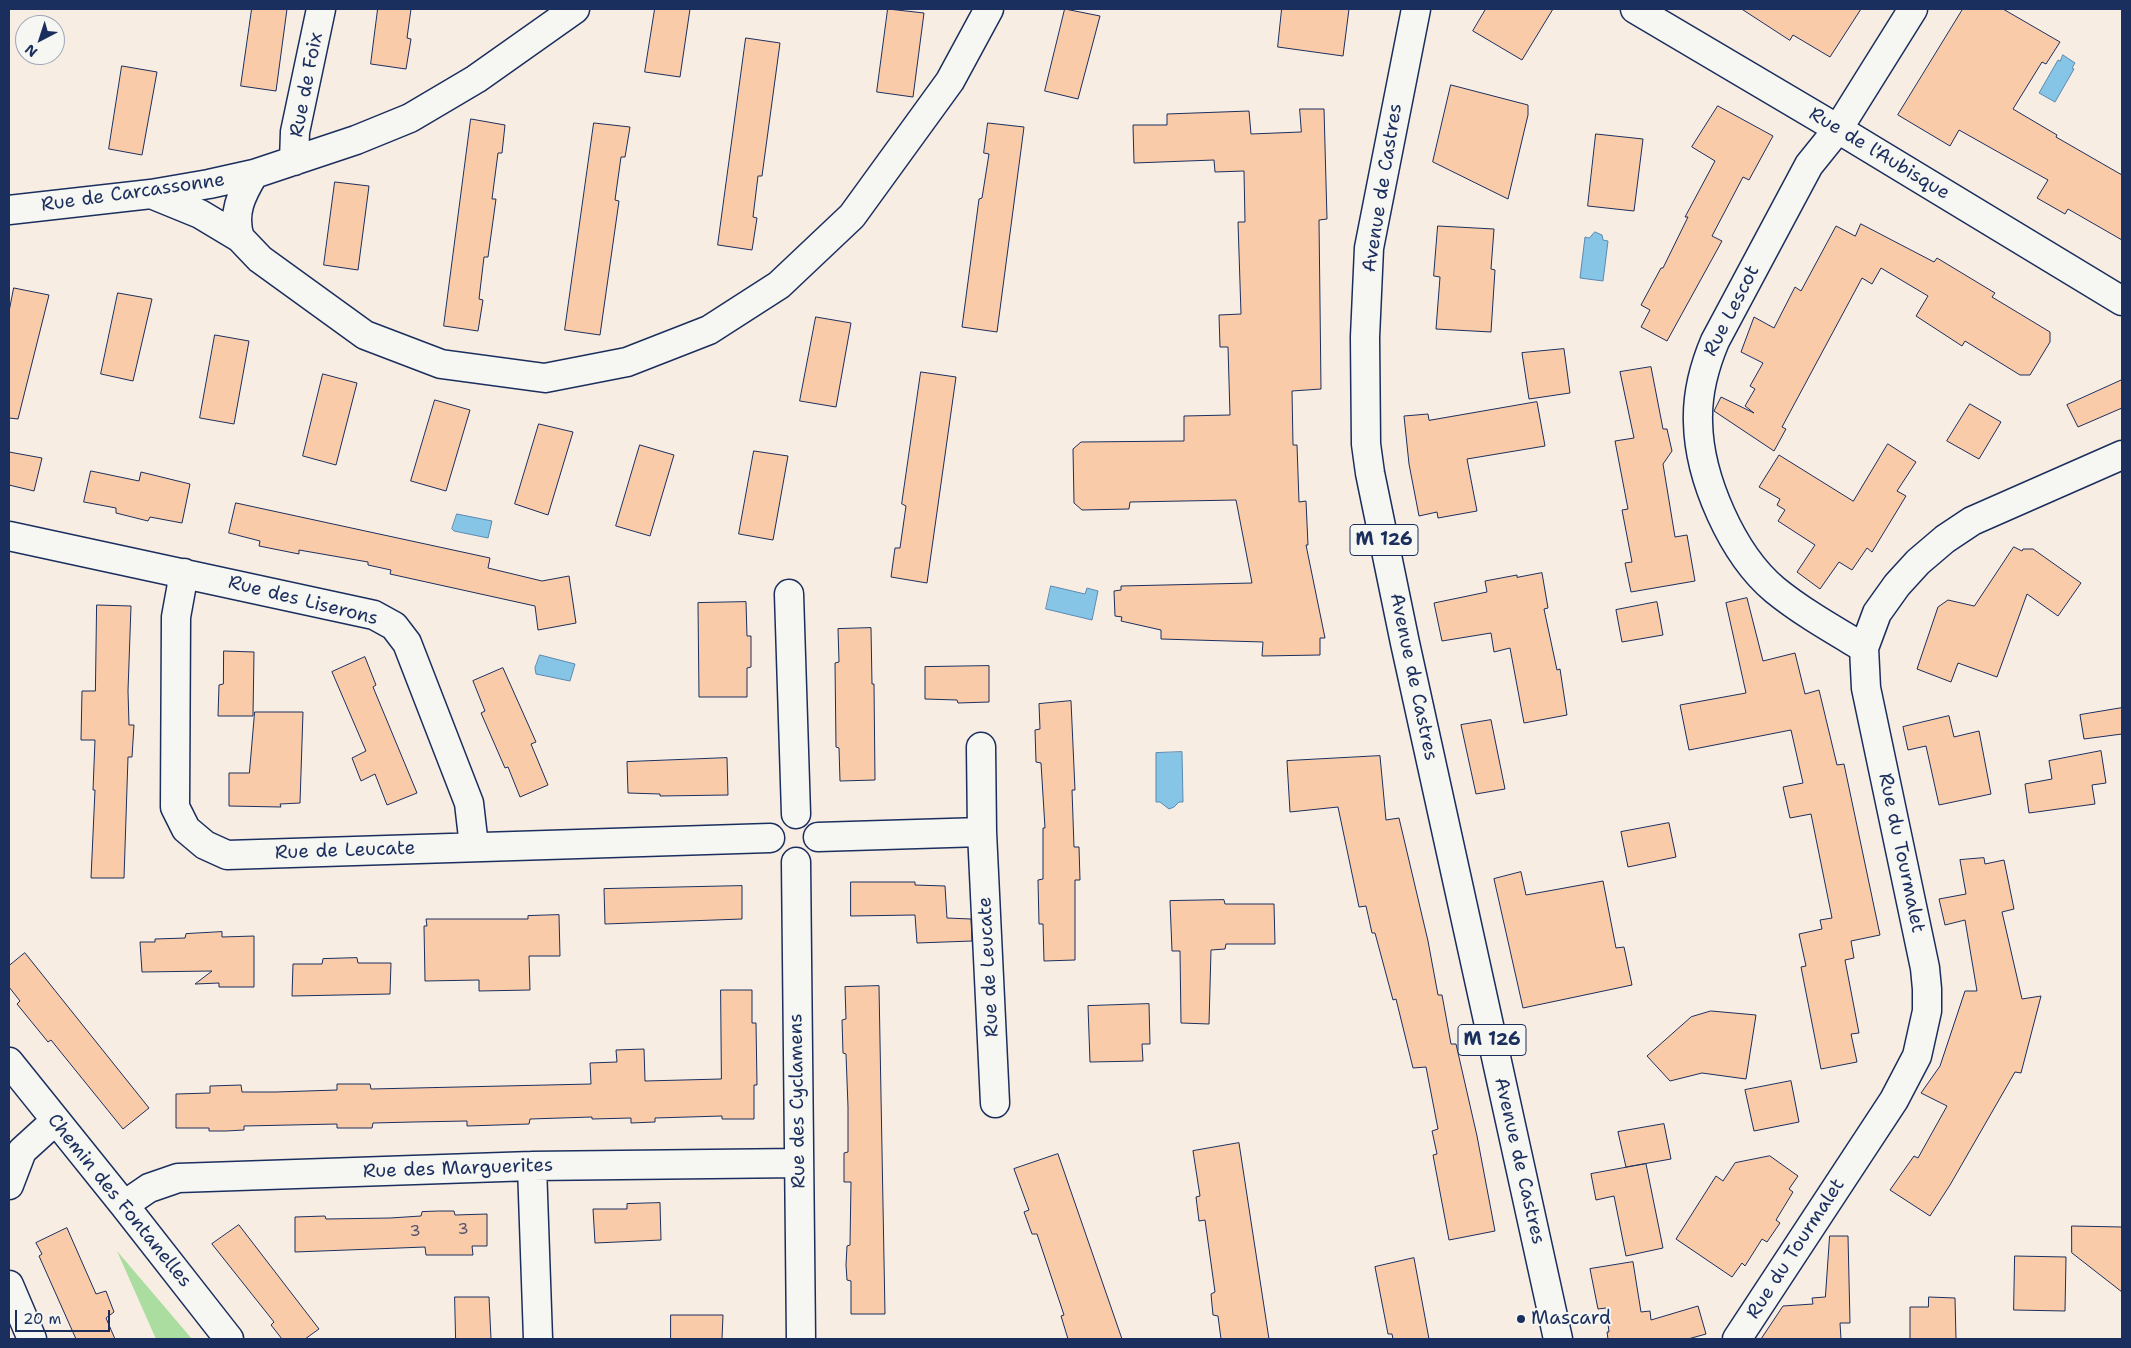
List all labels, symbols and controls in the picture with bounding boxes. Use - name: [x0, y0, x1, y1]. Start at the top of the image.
- north arrow: [15, 15, 65, 65]
- street label: Rue de Foix: [286, 31, 328, 139]
- text: N: [21, 40, 41, 61]
- street label: Avenue de Castres: [1358, 102, 1408, 274]
- street label: Rue de l'Aubisque: [1804, 103, 1954, 205]
- street label: Rue de Carcassonne: [40, 169, 226, 217]
- street label: Rue Lescot: [1699, 262, 1765, 360]
- road number: M 126: [1350, 524, 1418, 556]
- street label: Rue des Liserons: [226, 571, 380, 631]
- street label: Avenue de Castres: [1384, 591, 1442, 763]
- street label: Rue du Tourmalet: [1873, 771, 1929, 935]
- street label: Rue de Leucate: [274, 837, 416, 865]
- street label: Rue de Leucate: [974, 896, 1004, 1038]
- street label: Rue des Cyclamens: [785, 1013, 811, 1189]
- road number: M 126: [1458, 1024, 1526, 1056]
- street label: Avenue de Castres: [1489, 1075, 1549, 1247]
- street label: Chemin des Fontanelles: [42, 1110, 196, 1292]
- street label: Rue des Marguerites: [362, 1154, 554, 1184]
- street label: Rue du Tourmalet: [1742, 1175, 1850, 1323]
- house number: 3: [457, 1220, 469, 1240]
- house number: 3: [409, 1222, 421, 1242]
- scale bar: [18, 1300, 112, 1332]
- place label: Mascard: [1531, 1308, 1611, 1330]
- text: 20 m: [23, 1309, 62, 1329]
- marker: Mascard: [1515, 1313, 1527, 1325]

